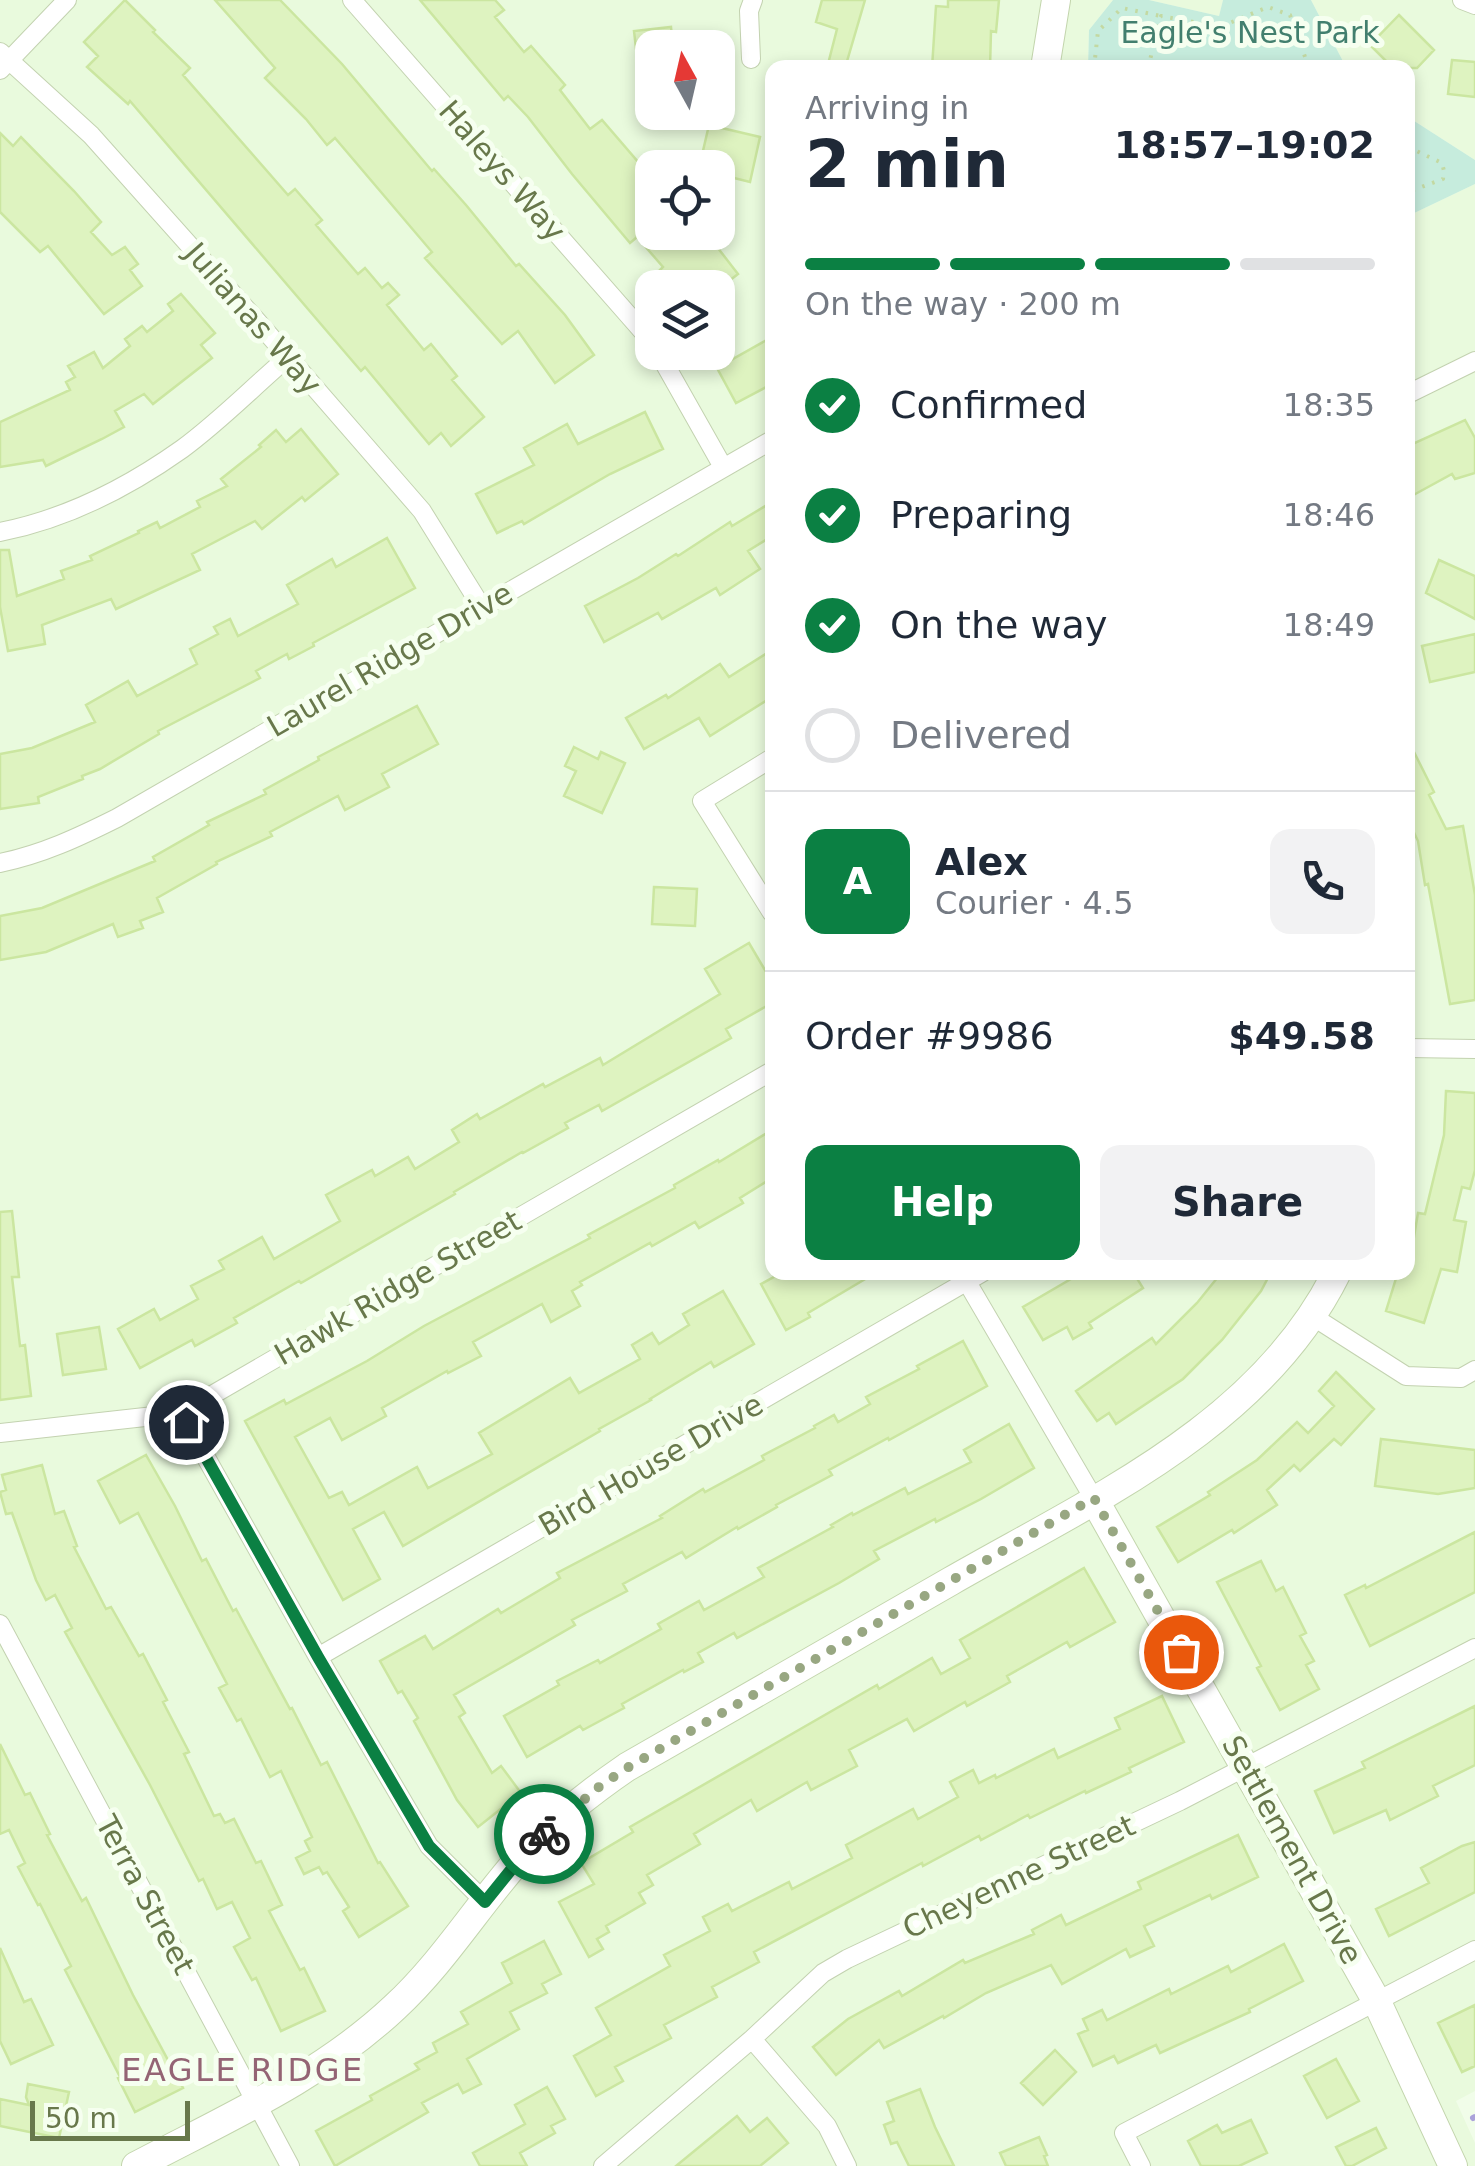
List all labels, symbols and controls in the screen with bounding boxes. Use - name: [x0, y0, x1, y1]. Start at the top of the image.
- park label: Eagle's Nest Park: [1120, 15, 1380, 50]
- north arrow: [635, 30, 735, 130]
- map controls: [635, 30, 735, 370]
- text: Arriving in: [805, 89, 969, 127]
- street label: Haleys Way: [432, 93, 573, 248]
- text: 18:57–19:02: [1114, 123, 1375, 167]
- text: 2 min: [805, 127, 1009, 202]
- button: locate: [635, 150, 735, 250]
- street label: Julianas Way: [177, 234, 329, 402]
- button: layers: [635, 270, 735, 370]
- text: On the way · 200 m: [805, 285, 1121, 323]
- icon: check: [805, 378, 860, 433]
- text: Confirmed: [890, 383, 1087, 427]
- text: 18:35: [1283, 386, 1375, 424]
- icon: check: [805, 488, 860, 543]
- text: Preparing: [890, 493, 1072, 537]
- text: 18:46: [1283, 496, 1375, 534]
- street label: Laurel Ridge Drive: [261, 575, 519, 744]
- icon: check: [805, 598, 860, 653]
- text: On the way: [890, 603, 1107, 647]
- text: 18:49: [1283, 606, 1375, 644]
- text: Delivered: [890, 713, 1072, 757]
- button: phone: [1270, 829, 1375, 934]
- text: Alex: [935, 840, 1028, 884]
- text: A: [843, 859, 872, 903]
- text: Courier · 4.5: [935, 884, 1134, 922]
- text: Order #9986: [805, 1014, 1054, 1058]
- text: $49.58: [1228, 1014, 1375, 1058]
- button: Help: [805, 1145, 1080, 1260]
- button: Share: [1100, 1145, 1375, 1260]
- street label: Hawk Ridge Street: [268, 1203, 527, 1372]
- pin: [144, 1380, 229, 1465]
- street label: Bird House Drive: [533, 1386, 769, 1543]
- icon: home: [159, 1395, 214, 1450]
- pin: [1139, 1610, 1224, 1695]
- icon: bag: [1154, 1625, 1209, 1680]
- street label: Settlement Drive: [1215, 1729, 1370, 1970]
- courier: [494, 1784, 594, 1884]
- icon: bike: [517, 1807, 572, 1862]
- street label: Cheyenne Street: [897, 1807, 1141, 1946]
- street label: Terra Street: [88, 1808, 202, 1980]
- district label: EAGLE RIDGE: [121, 2051, 365, 2089]
- scale bar: [30, 2096, 190, 2140]
- text: 50 m: [45, 2102, 117, 2135]

